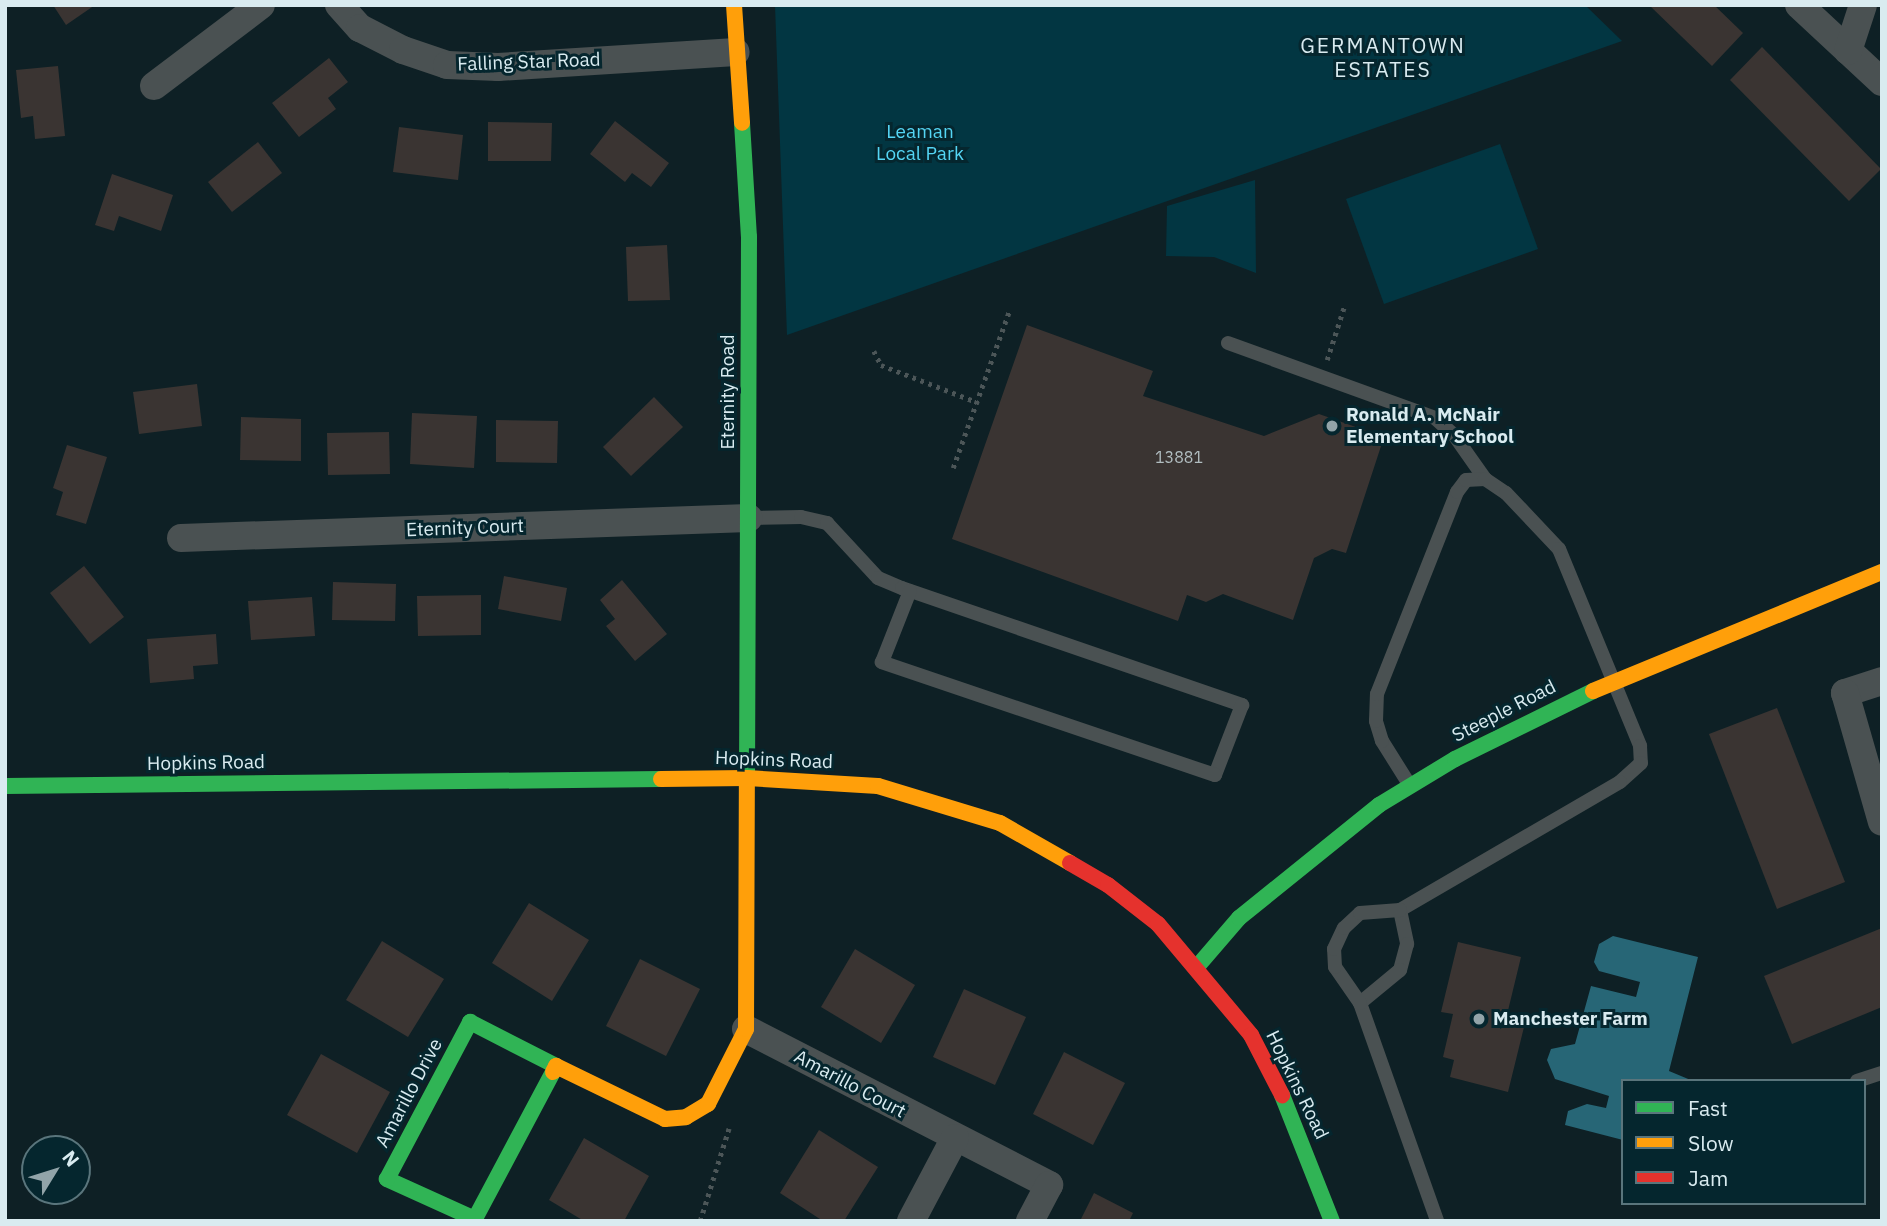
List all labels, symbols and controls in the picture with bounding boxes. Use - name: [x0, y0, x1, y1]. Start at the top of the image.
- district label: GERMANTOWN ESTATES: [1301, 32, 1465, 82]
- street label: Falling Star Road: [457, 48, 601, 76]
- park label: Leaman Local Park: [876, 121, 964, 165]
- street label: Eternity Road: [717, 335, 739, 449]
- place label: Ronald A. McNair Elementary School: [1346, 404, 1514, 448]
- marker: Ronald A. McNair Elementary School: [1324, 418, 1340, 434]
- house number: 13881: [1155, 447, 1203, 467]
- street label: Eternity Court: [406, 515, 524, 541]
- street label: Steeple Road: [1448, 675, 1560, 747]
- street label: Hopkins Road: [715, 747, 833, 773]
- street label: Hopkins Road: [147, 751, 265, 775]
- place label: Manchester Farm: [1493, 1008, 1648, 1030]
- marker: Manchester Farm: [1471, 1011, 1487, 1027]
- street label: Hopkins Road: [1261, 1027, 1333, 1143]
- street label: Amarillo Drive: [371, 1035, 447, 1151]
- street label: Amarillo Court: [790, 1045, 910, 1123]
- legend: [1621, 1079, 1866, 1205]
- text: Fast: [1688, 1094, 1728, 1122]
- text: Slow: [1688, 1129, 1734, 1157]
- north arrow: [21, 1135, 91, 1205]
- text: N: [57, 1145, 85, 1171]
- text: Jam: [1688, 1164, 1728, 1192]

